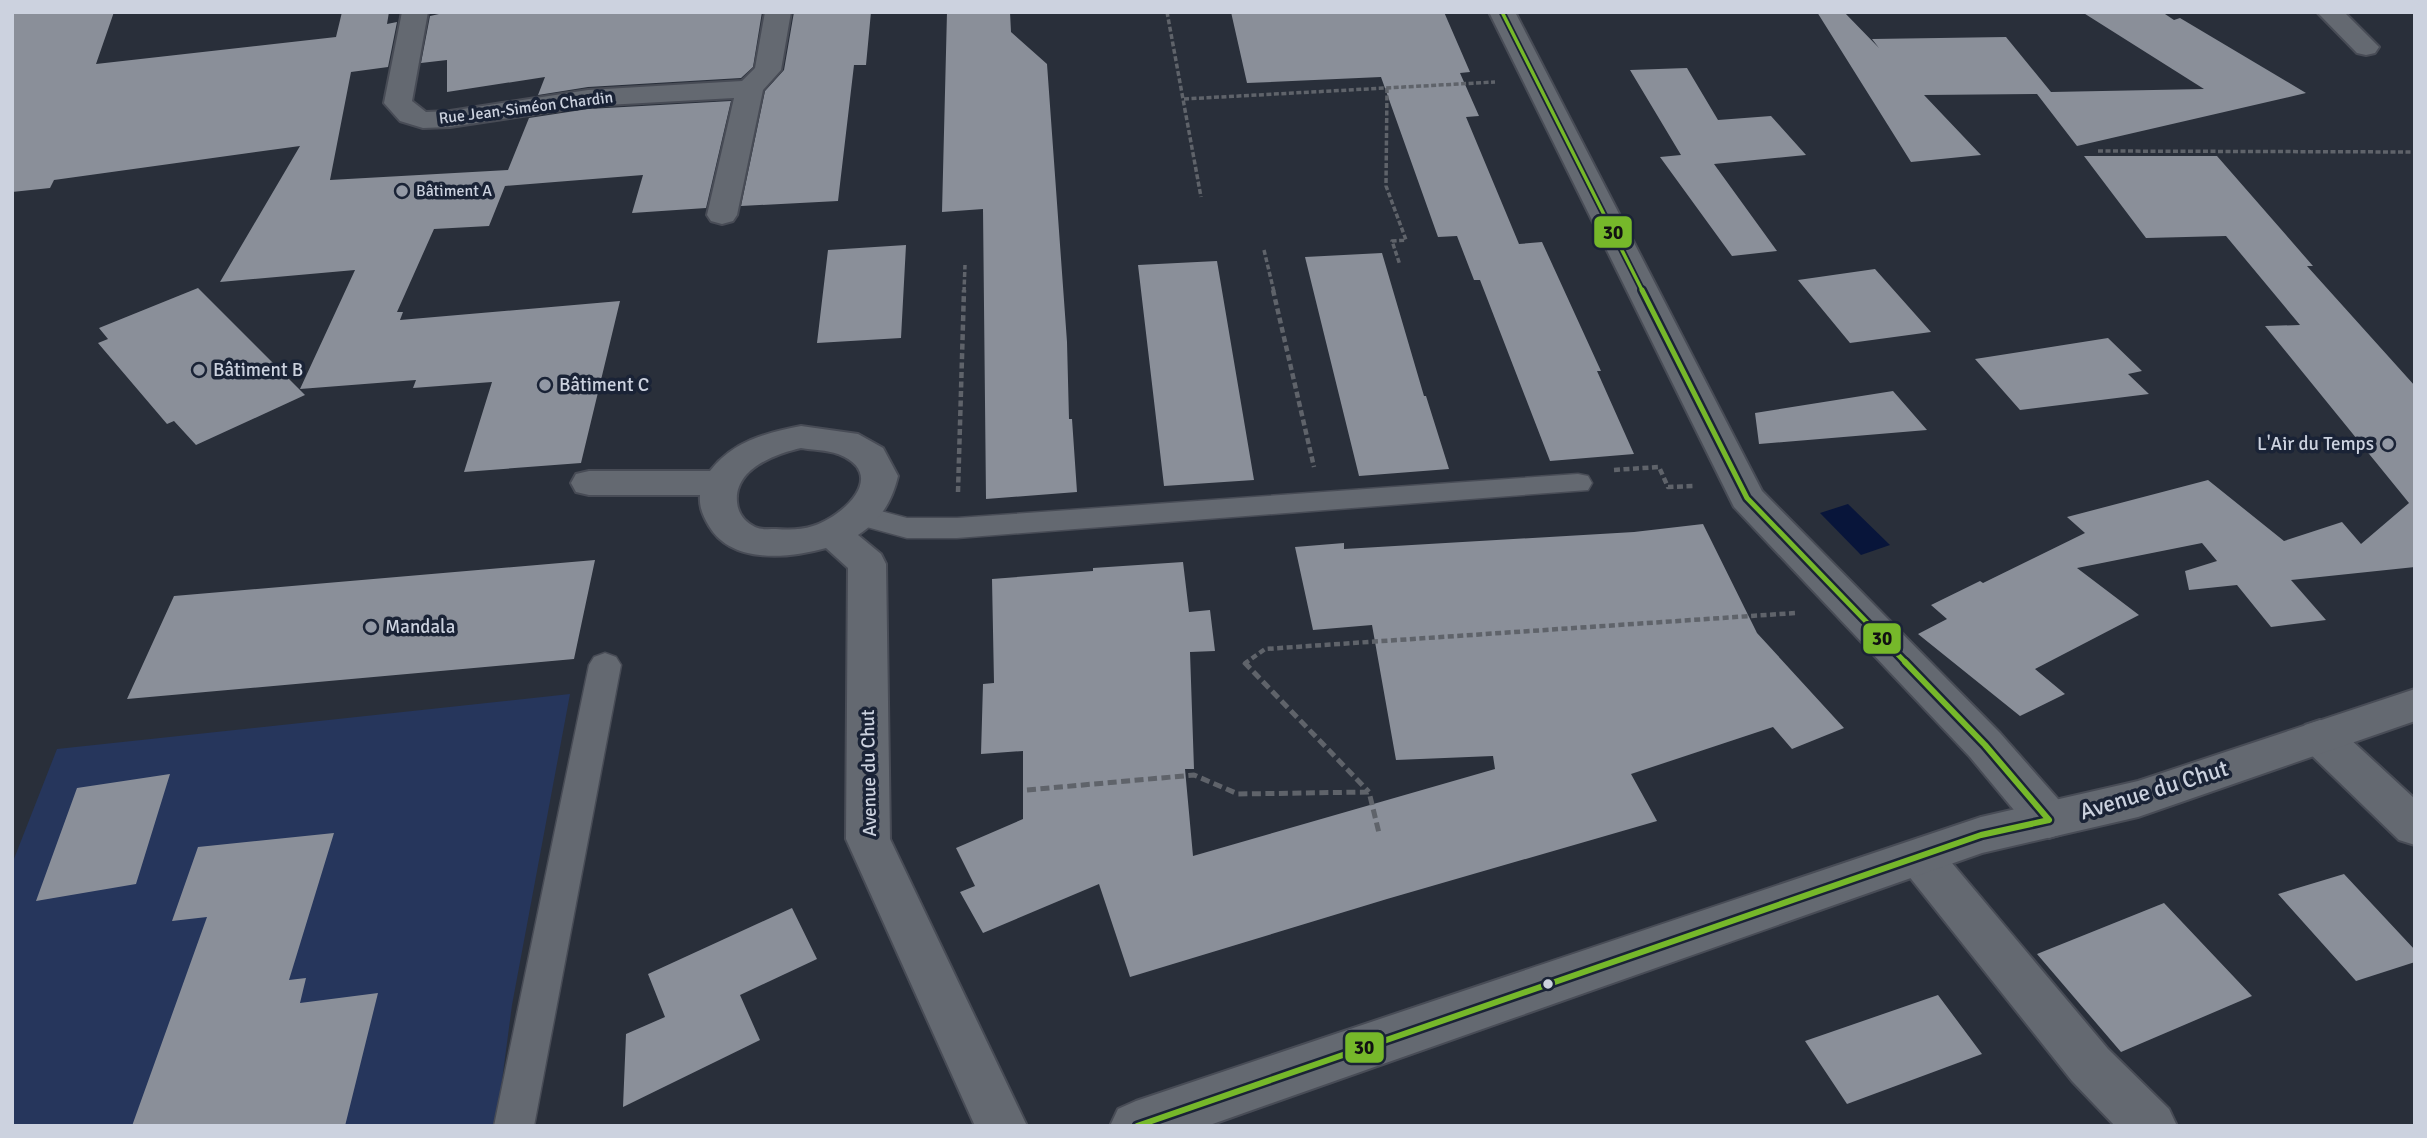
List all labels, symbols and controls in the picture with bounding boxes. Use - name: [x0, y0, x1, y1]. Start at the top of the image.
- street label: Rue Jean-Siméon Chardin: [438, 87, 614, 129]
- place label: Bâtiment A: [416, 181, 492, 201]
- marker: Bâtiment A: [394, 183, 410, 199]
- line badge: 30: [1593, 215, 1633, 249]
- text: 30: [1603, 221, 1623, 245]
- place label: Bâtiment B: [213, 358, 303, 382]
- marker: Bâtiment B: [191, 362, 207, 378]
- place label: Bâtiment C: [559, 373, 649, 397]
- marker: Bâtiment C: [537, 377, 553, 393]
- place label: L'Air du Temps: [2257, 432, 2374, 456]
- marker: L'Air du Temps: [2380, 436, 2396, 452]
- place label: Mandala: [385, 615, 455, 639]
- marker: Mandala: [363, 619, 379, 635]
- line badge: 30: [1862, 622, 1902, 655]
- text: 30: [1872, 627, 1892, 651]
- street label: Avenue du Chut: [856, 709, 882, 837]
- street label: Avenue du Chut: [2076, 754, 2232, 826]
- unlabelled marker: [1541, 977, 1555, 991]
- line badge: 30: [1344, 1031, 1385, 1064]
- text: 30: [1354, 1036, 1374, 1060]

